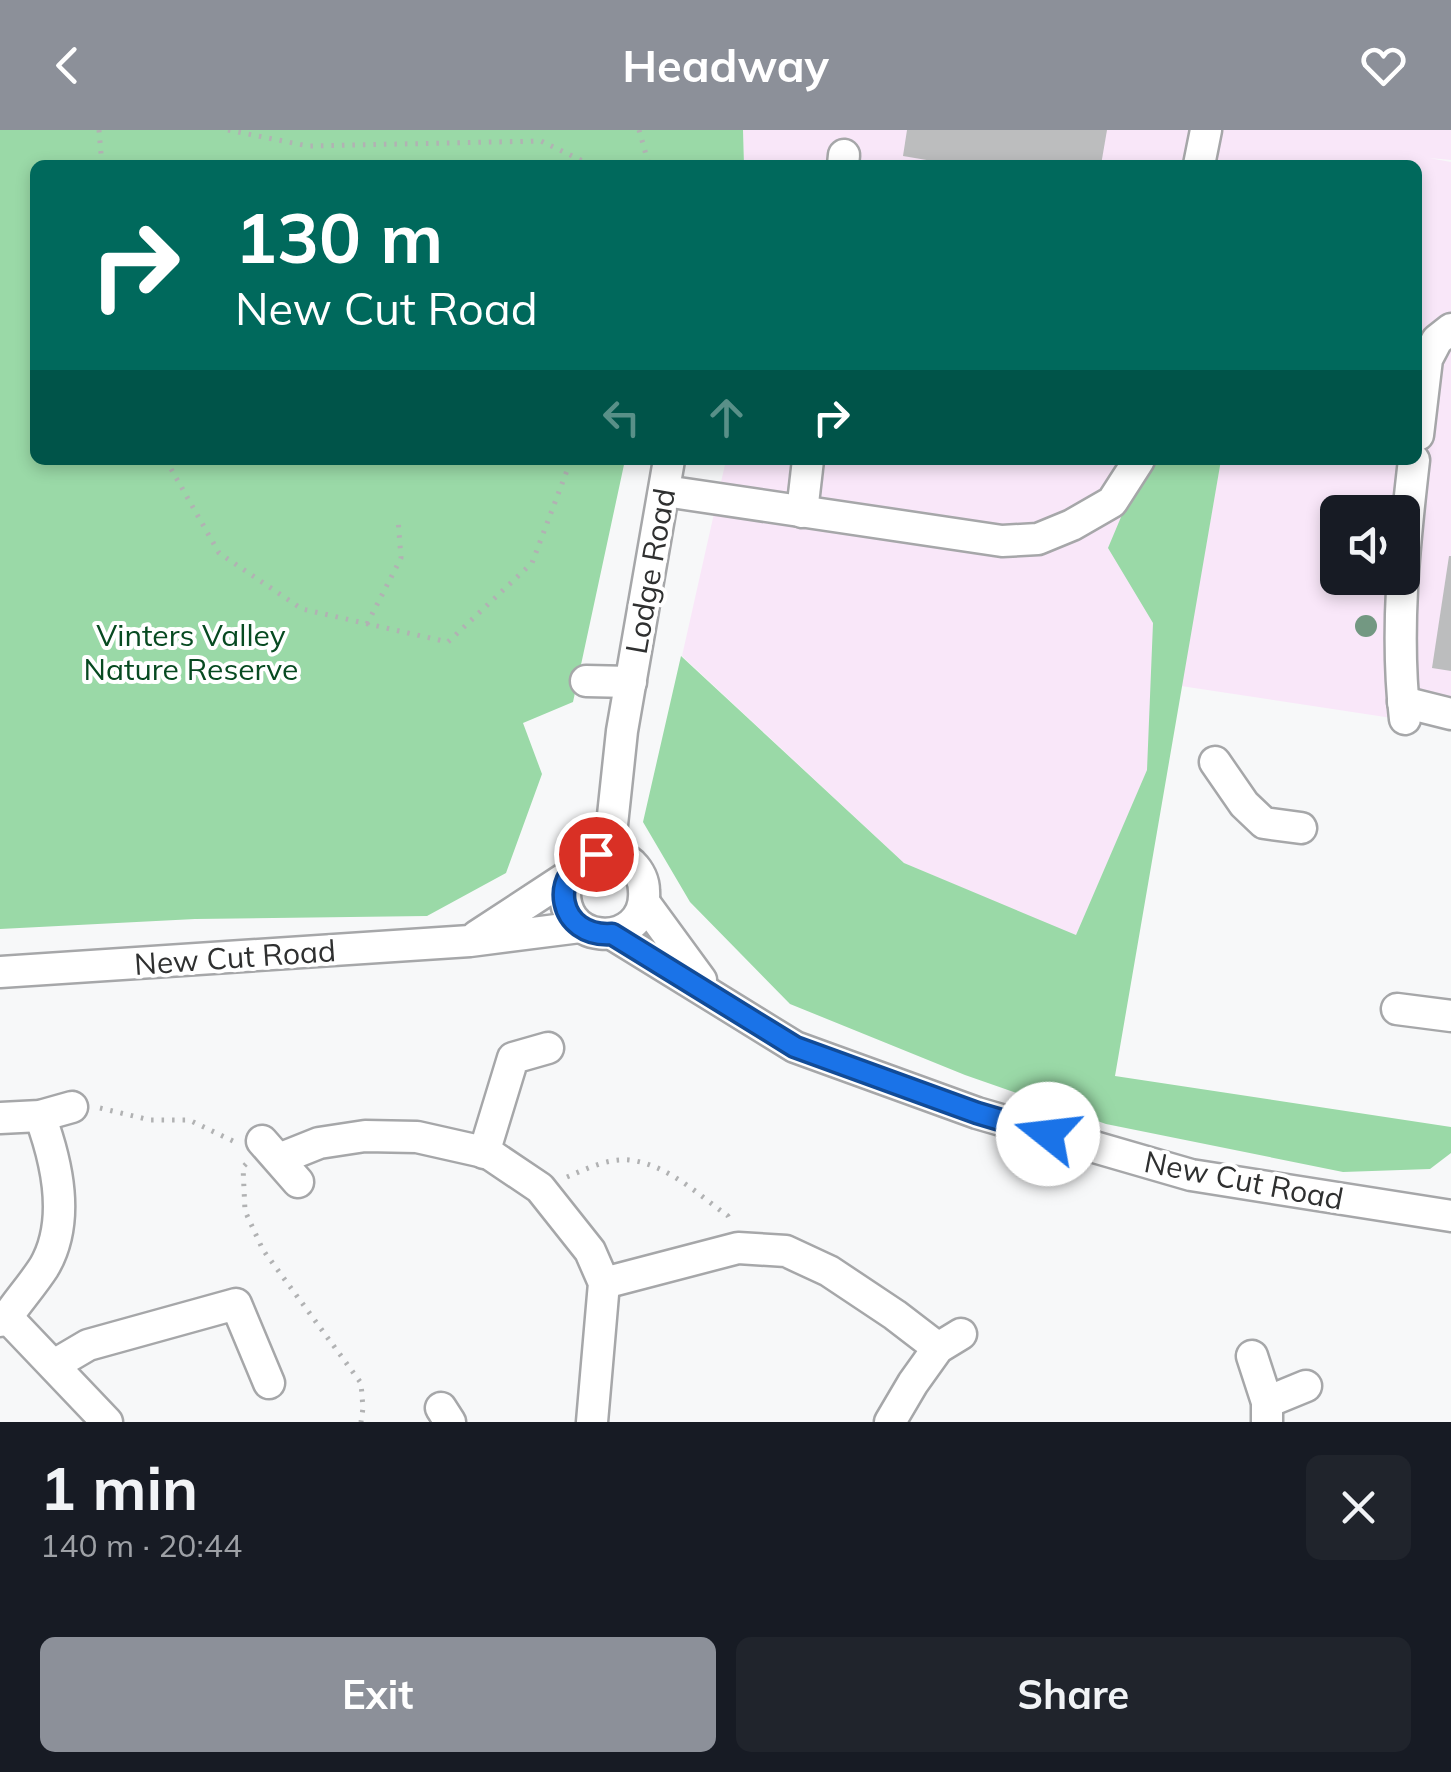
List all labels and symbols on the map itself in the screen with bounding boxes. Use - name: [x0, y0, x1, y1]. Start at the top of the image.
- street label: Lodge Road: [617, 485, 683, 657]
- park label: Vinters Valley Nature Reserve: [84, 616, 298, 688]
- pin: [554, 812, 639, 897]
- street label: New Cut Road: [133, 931, 337, 983]
- position arrow: [996, 1082, 1100, 1186]
- street label: New Cut Road: [1141, 1142, 1347, 1218]

